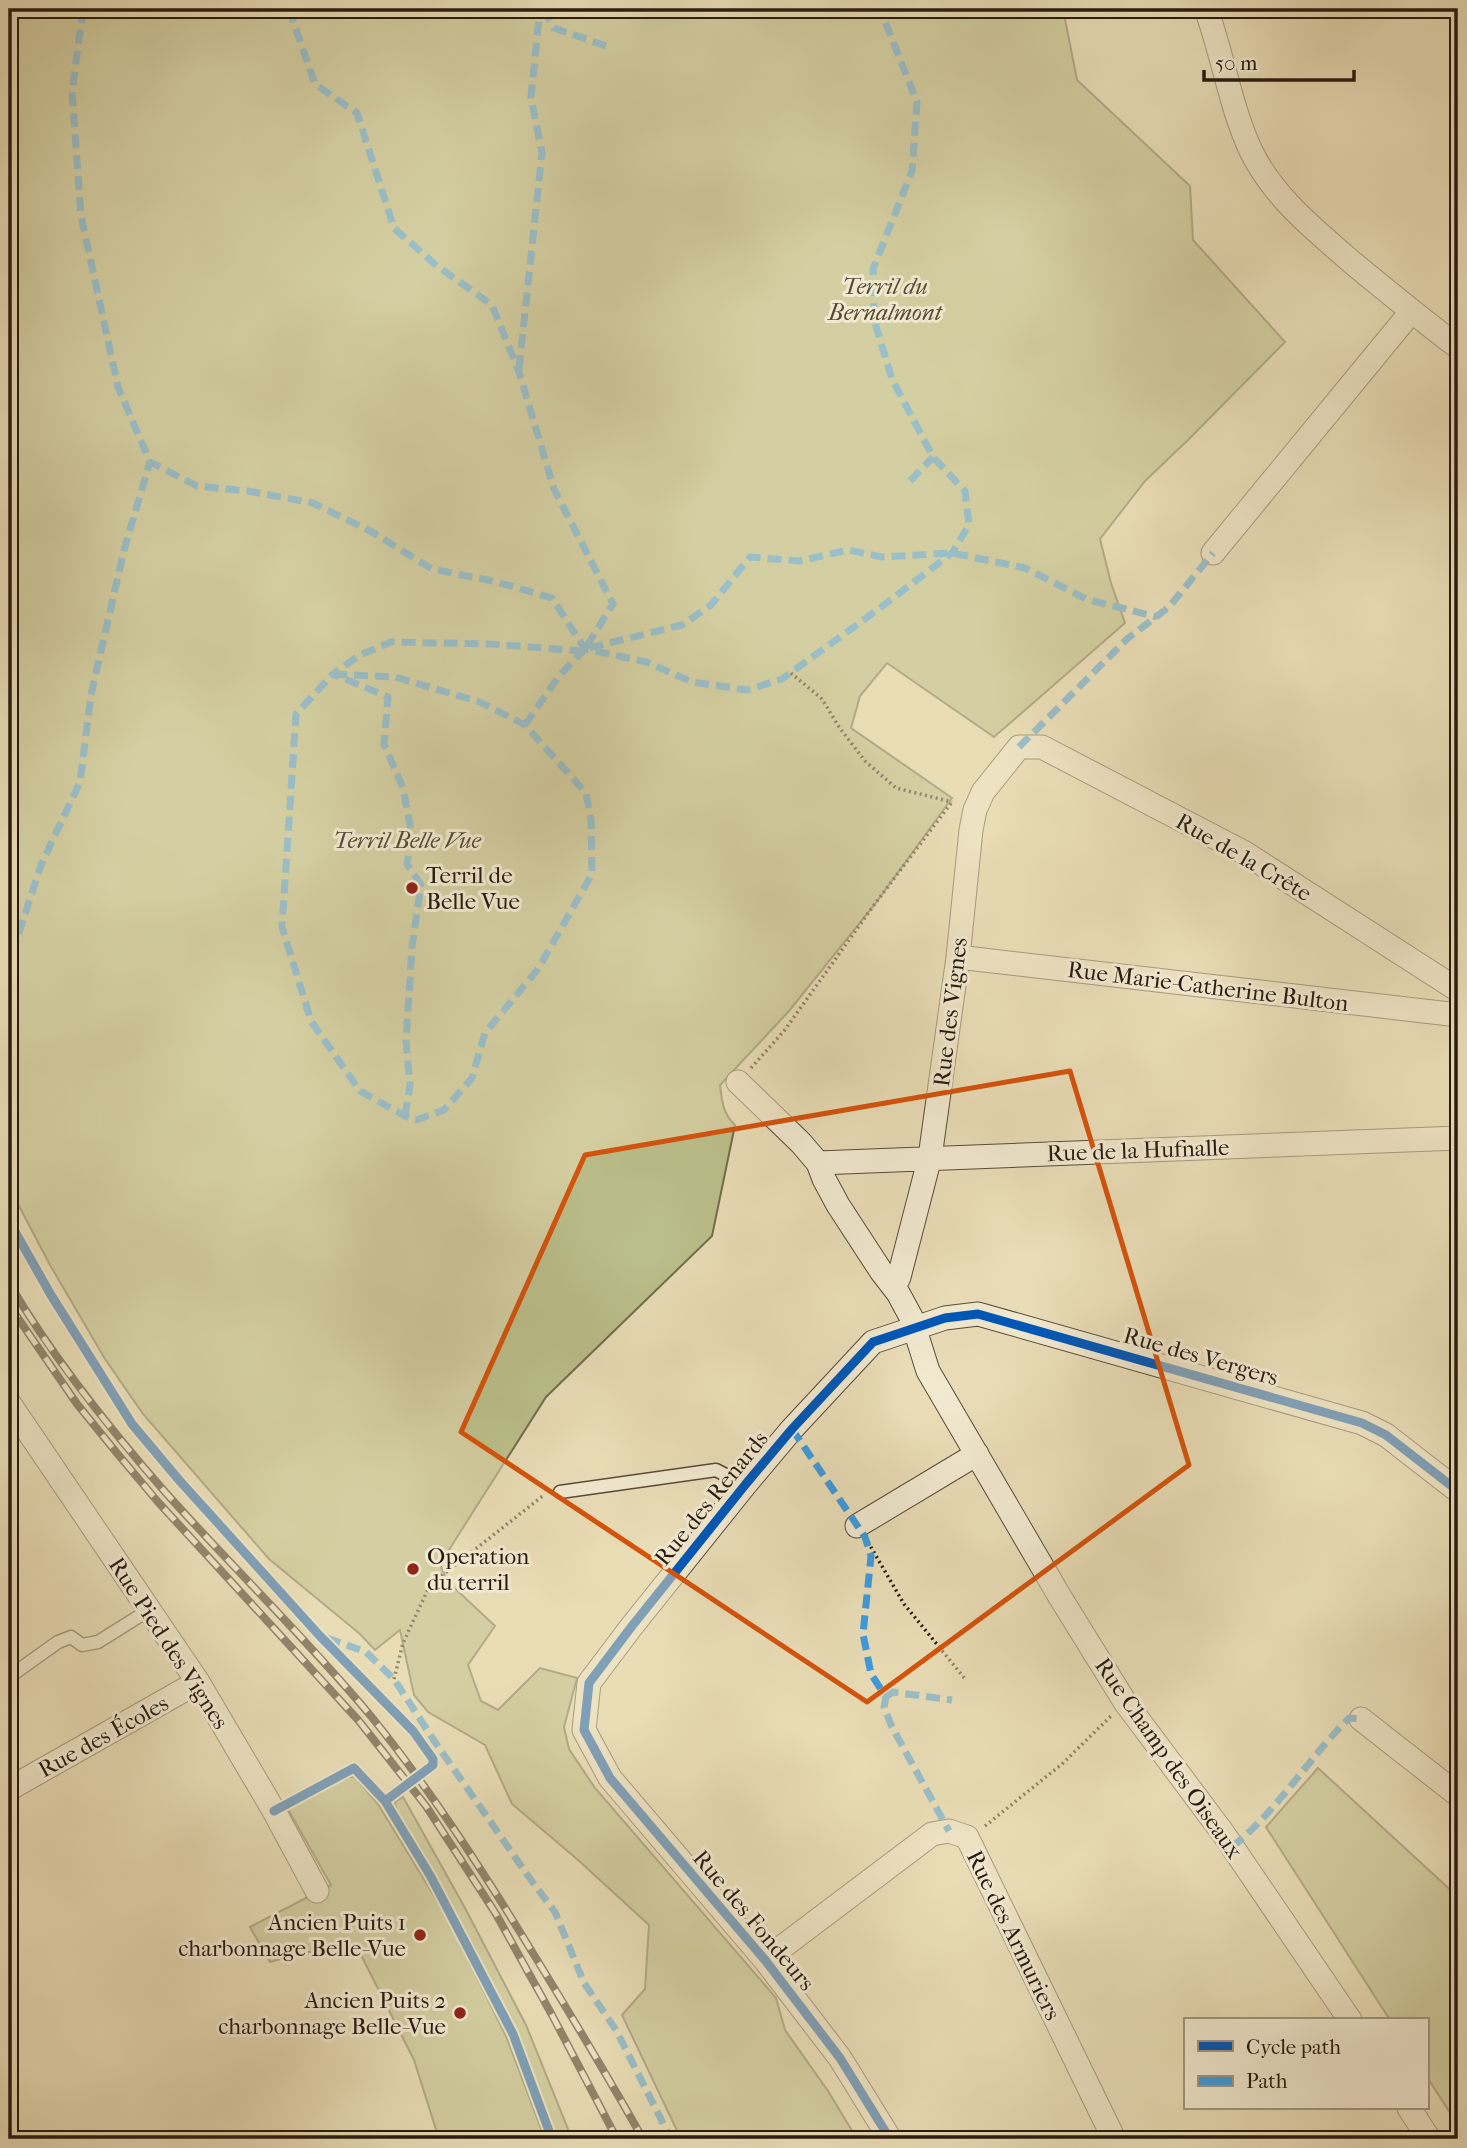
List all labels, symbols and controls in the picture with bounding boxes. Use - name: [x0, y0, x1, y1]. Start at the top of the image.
- scale bar: [1204, 38, 1355, 82]
- text: 50 m: [1215, 51, 1258, 75]
- park label: Terril du Bernalmont: [826, 273, 944, 326]
- street label: Rue de la Crête: [1171, 808, 1316, 907]
- park label: Terril Belle Vue: [333, 827, 482, 854]
- place label: Terril de Belle Vue: [426, 862, 520, 915]
- marker: Terril de Belle Vue: [404, 880, 420, 896]
- street label: Rue des Vignes: [928, 936, 973, 1088]
- street label: Rue Marie-Catherine Bulton: [1066, 956, 1351, 1017]
- street label: Rue de la Hufnalle: [1046, 1134, 1230, 1167]
- street label: Rue des Vergers: [1120, 1322, 1281, 1391]
- street label: Rue des Renards: [649, 1426, 774, 1571]
- place label: Operation du terril: [427, 1543, 530, 1596]
- street label: Rue Pied des Vignes: [103, 1552, 234, 1734]
- marker: Operation du terril: [405, 1561, 421, 1577]
- street label: Rue Champ des Oiseaux: [1089, 1653, 1248, 1864]
- street label: Rue des Écoles: [33, 1690, 173, 1783]
- street label: Rue des Fondeurs: [687, 1845, 820, 1996]
- street label: Rue des Armuriers: [961, 1846, 1066, 2025]
- place label: Ancien Puits 1 charbonnage Belle-Vue: [178, 1909, 406, 1962]
- marker: Ancien Puits 1 charbonnage Belle-Vue: [412, 1927, 428, 1943]
- place label: Ancien Puits 2 charbonnage Belle-Vue: [218, 1987, 446, 2040]
- marker: Ancien Puits 2 charbonnage Belle-Vue: [452, 2005, 468, 2021]
- legend: [1184, 2018, 1428, 2110]
- text: Cycle path: [1246, 2035, 1341, 2059]
- text: Path: [1246, 2069, 1288, 2093]

